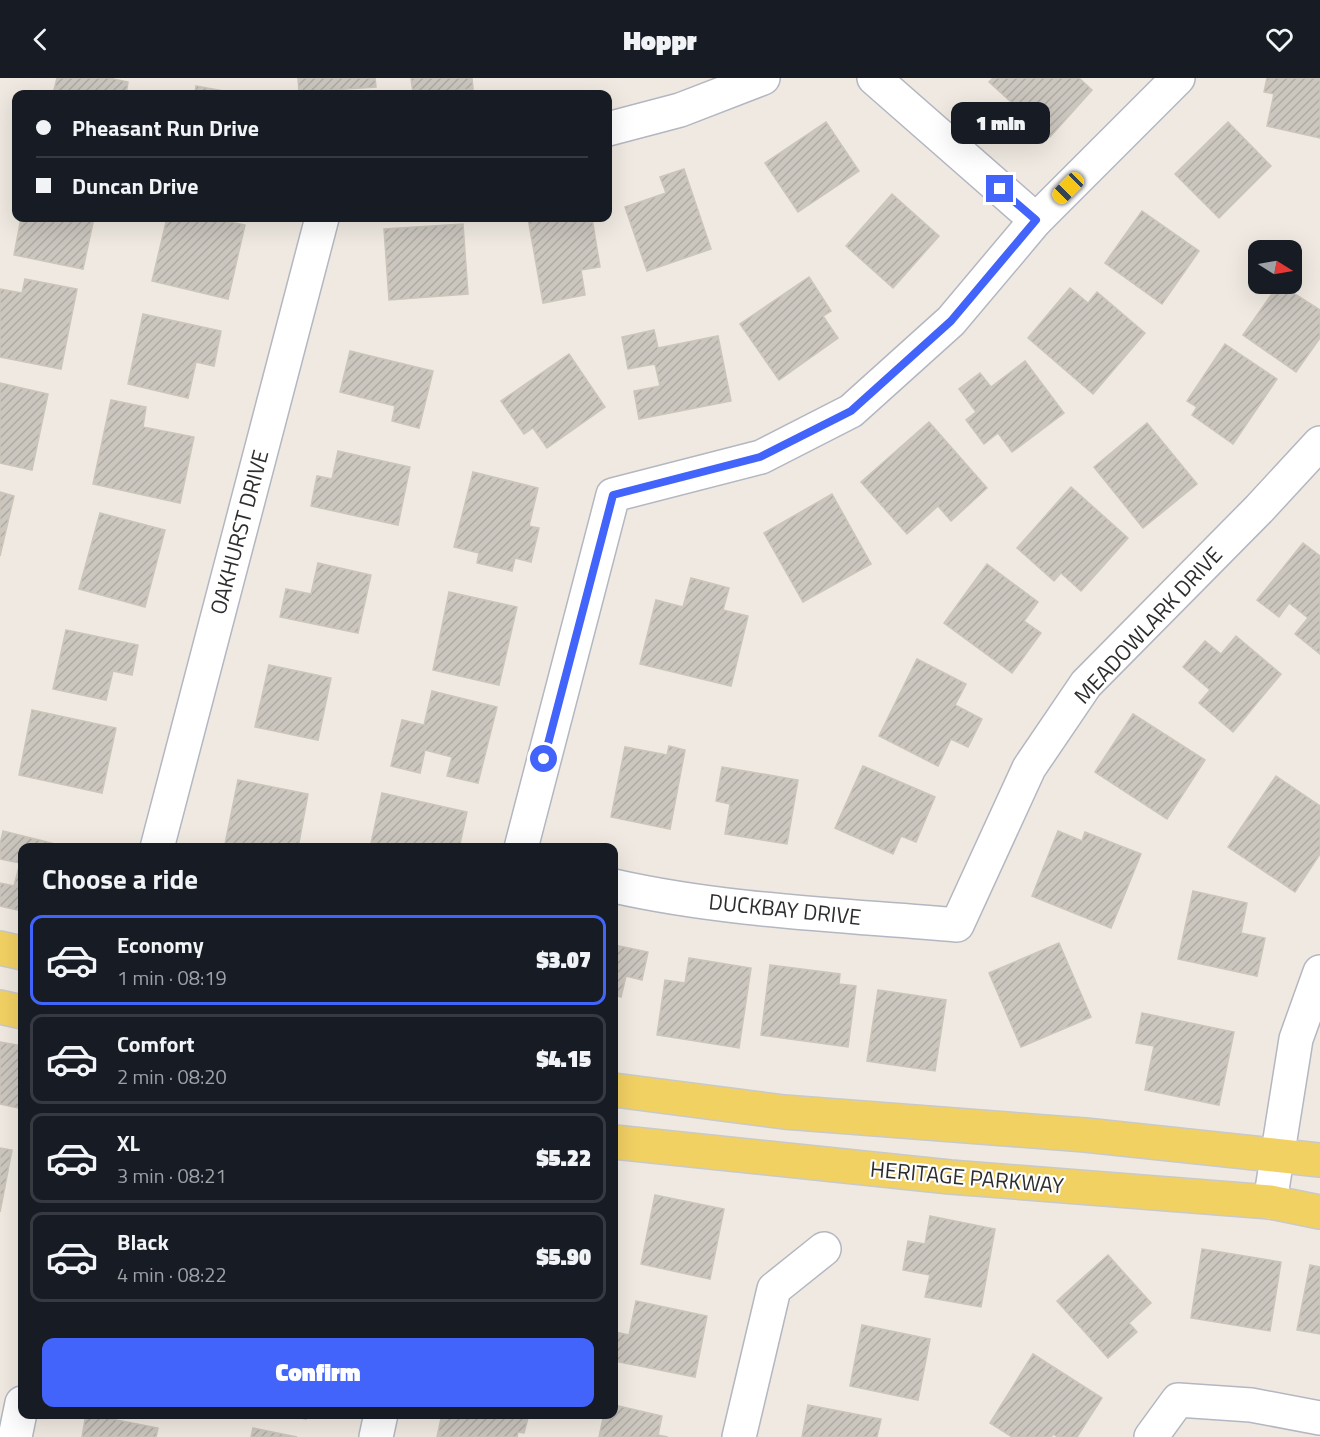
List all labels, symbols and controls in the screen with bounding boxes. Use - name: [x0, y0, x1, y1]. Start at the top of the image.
- text: Hoppr: [623, 19, 697, 60]
- icon: back: [24, 23, 57, 56]
- icon: heart: [1263, 23, 1296, 56]
- callout: 1 min: [950, 102, 1050, 144]
- text: 1 min: [976, 107, 1025, 138]
- text: Pheasant Run Drive: [72, 111, 259, 145]
- text: Duncan Drive: [72, 169, 198, 203]
- car: [1049, 169, 1087, 207]
- route end: [986, 175, 1013, 202]
- north arrow: [1248, 240, 1302, 294]
- map controls: [1248, 240, 1302, 294]
- street label: OAKHURST DRIVE: [201, 446, 277, 618]
- street label: MEADOWLARK DRIVE: [1066, 539, 1230, 711]
- route start: [530, 745, 557, 772]
- text: Choose a ride: [42, 858, 198, 899]
- street label: DUCKBAY DRIVE: [707, 884, 863, 934]
- text: Economy: [117, 928, 204, 962]
- icon: car: [45, 933, 99, 987]
- text: $3.07: [536, 943, 591, 977]
- text: 1 min · 08:19: [117, 962, 227, 993]
- text: Comfort: [117, 1027, 195, 1061]
- icon: car: [45, 1032, 99, 1086]
- text: $4.15: [536, 1042, 591, 1076]
- text: 2 min · 08:20: [117, 1061, 227, 1092]
- text: XL: [117, 1126, 140, 1160]
- icon: car: [45, 1131, 99, 1185]
- text: $5.22: [536, 1141, 591, 1175]
- street label: HERITAGE PARKWAY: [869, 1152, 1065, 1202]
- text: 3 min · 08:21: [117, 1160, 227, 1191]
- text: Black: [117, 1225, 169, 1259]
- icon: car: [45, 1230, 99, 1284]
- text: $5.90: [536, 1240, 591, 1274]
- text: 4 min · 08:22: [117, 1259, 227, 1290]
- button: Confirm: [42, 1338, 594, 1407]

